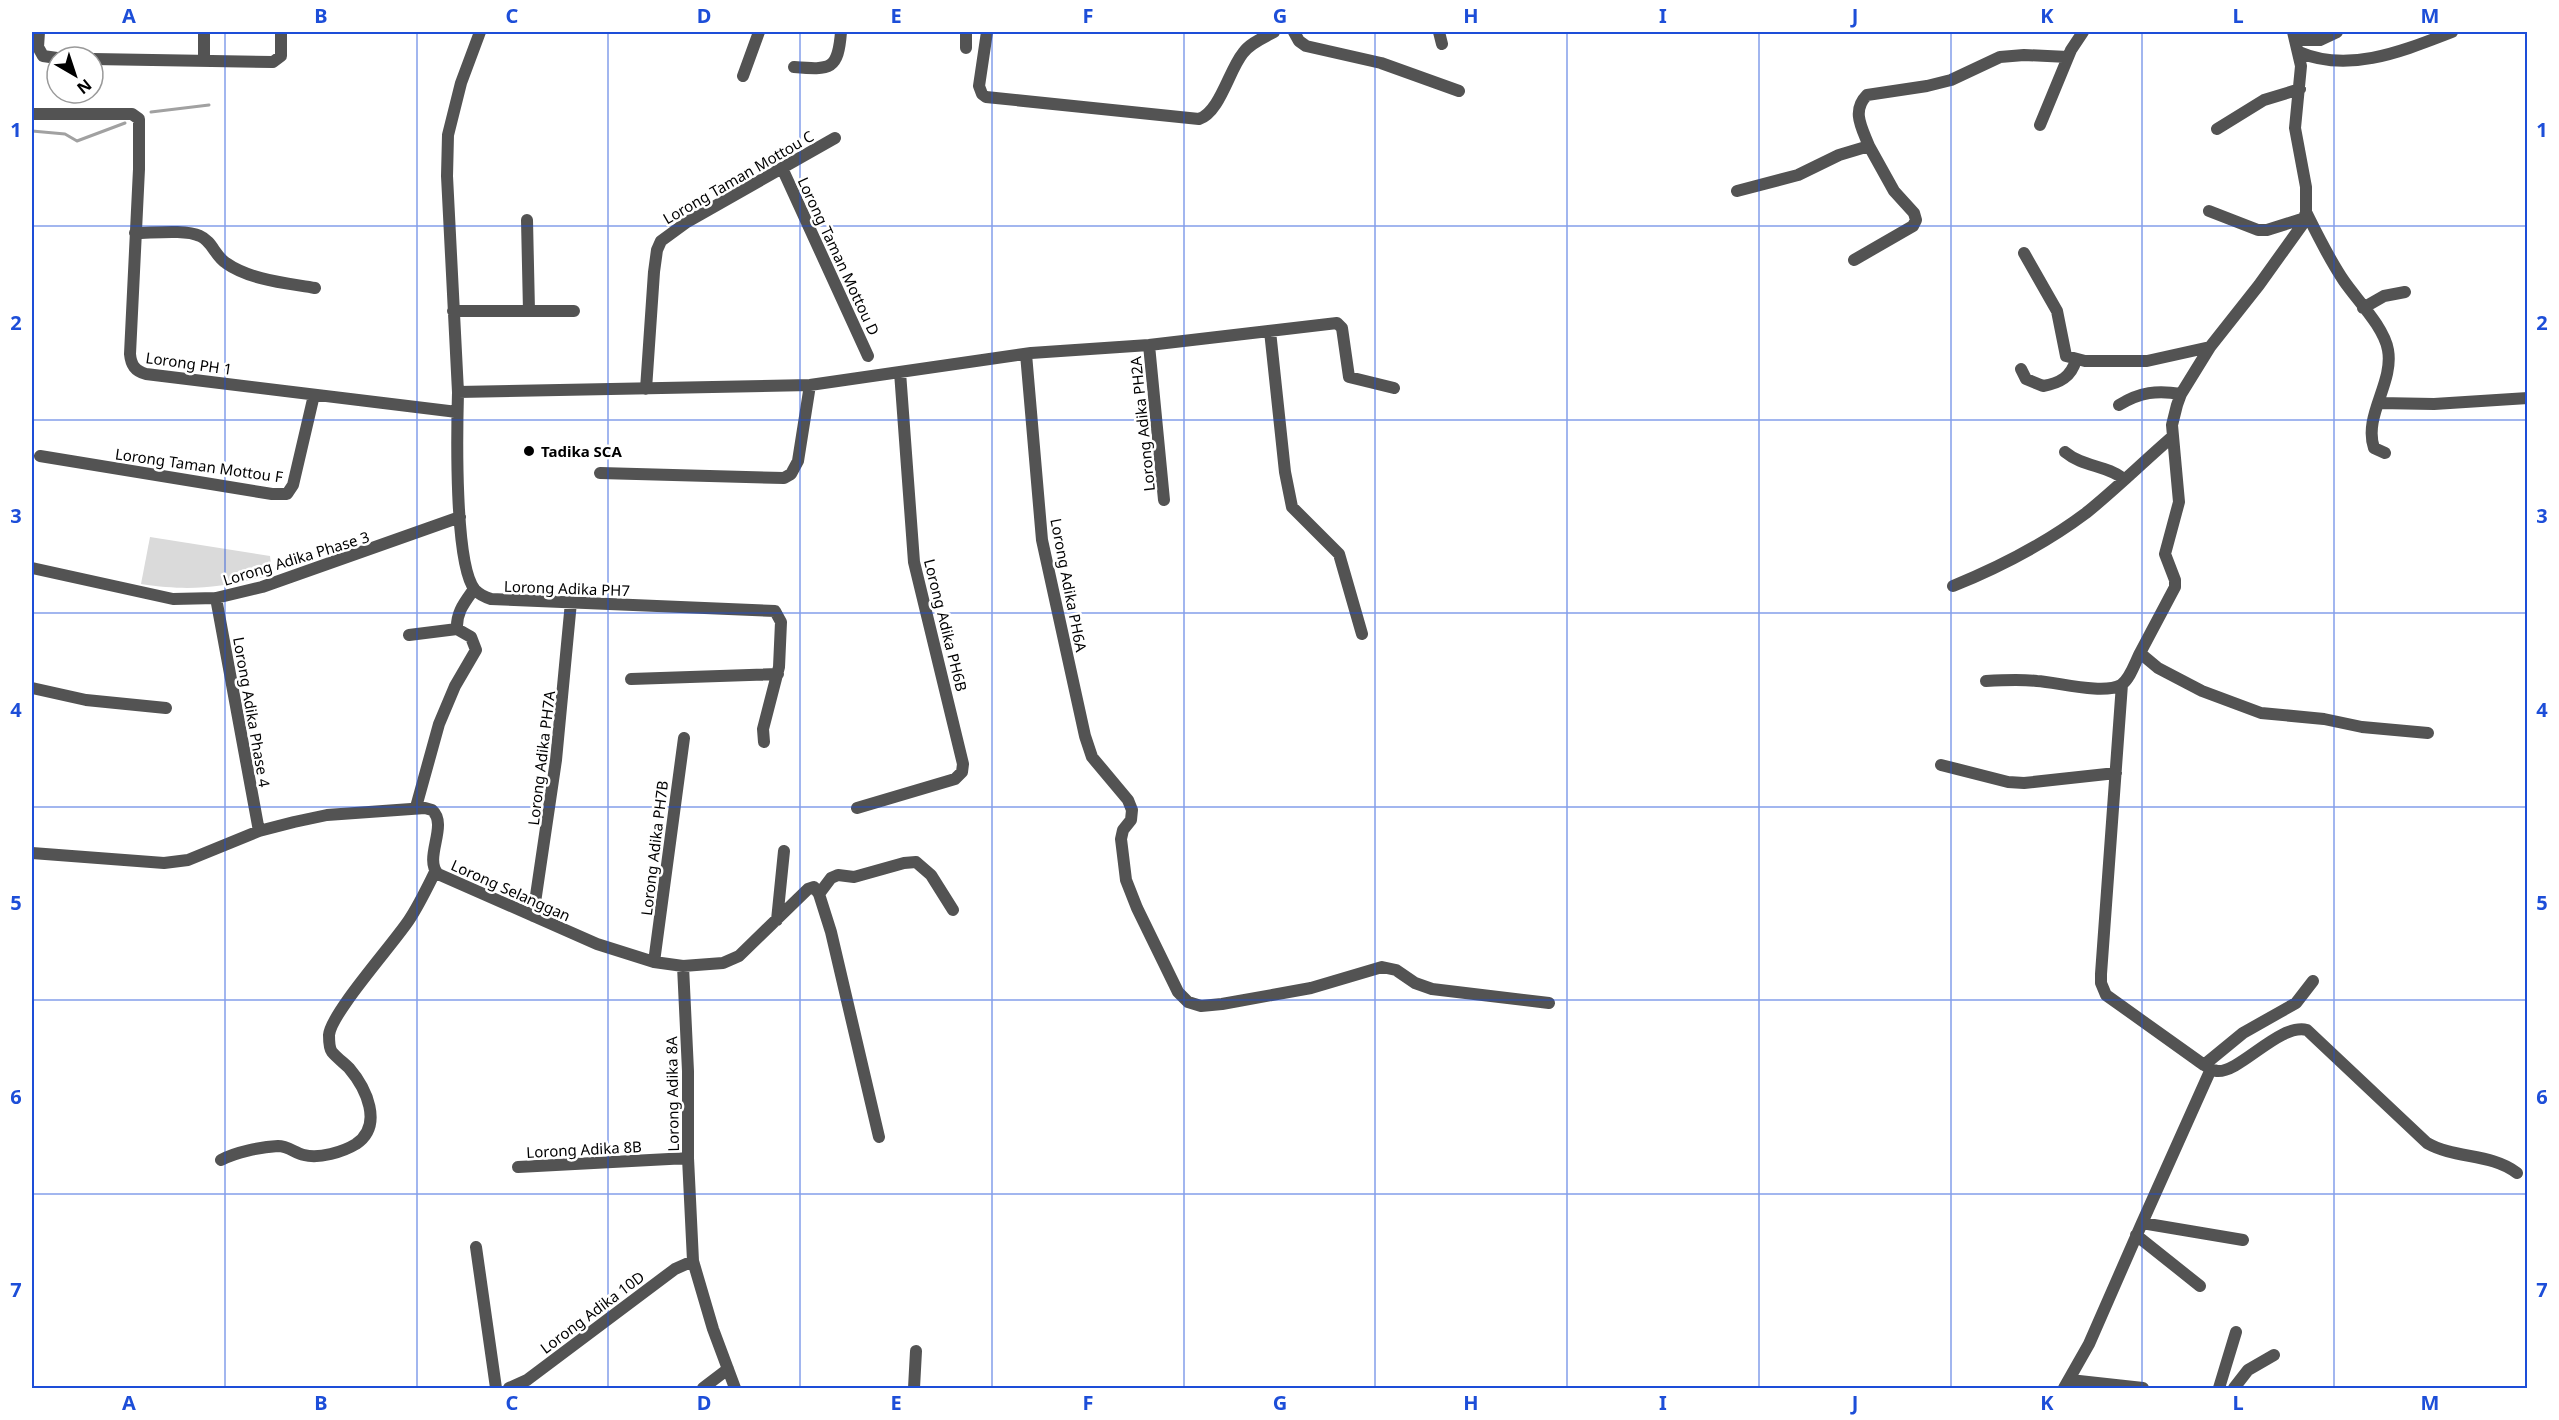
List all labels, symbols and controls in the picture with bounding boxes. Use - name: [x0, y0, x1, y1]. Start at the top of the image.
- text: A: [122, 2, 136, 29]
- text: B: [314, 2, 328, 29]
- text: C: [506, 2, 519, 29]
- text: D: [697, 2, 711, 29]
- text: E: [890, 2, 902, 29]
- text: F: [1083, 2, 1093, 29]
- text: G: [1273, 2, 1287, 29]
- text: H: [1463, 2, 1479, 29]
- text: I: [1659, 2, 1667, 29]
- text: J: [1850, 2, 1858, 29]
- text: K: [2040, 2, 2054, 29]
- text: L: [2232, 2, 2244, 29]
- text: M: [2421, 2, 2439, 29]
- north arrow: [45, 45, 105, 105]
- text: N: [72, 74, 96, 99]
- text: 1: [10, 116, 22, 143]
- text: 1: [2536, 116, 2548, 143]
- street label: Lorong Taman Mottou C: [659, 125, 817, 228]
- street label: Lorong Taman Mottou D: [794, 174, 884, 338]
- text: 2: [10, 309, 22, 336]
- text: 2: [2536, 309, 2548, 336]
- street label: Lorong PH 1: [145, 347, 233, 379]
- street label: Lorong Adika PH2A: [1125, 355, 1159, 493]
- place label: Tadika SCA: [541, 441, 622, 461]
- street label: Lorong Taman Mottou F: [114, 443, 284, 487]
- marker: Tadika SCA: [522, 444, 536, 458]
- text: 3: [10, 502, 22, 529]
- text: 3: [2536, 502, 2548, 529]
- street label: Lorong Adika PH6A: [1046, 517, 1092, 654]
- street label: Lorong Adika Phase 3: [220, 526, 372, 590]
- street label: Lorong Adika PH6B: [920, 557, 972, 693]
- street label: Lorong Adika PH7: [504, 576, 630, 600]
- street label: Lorong Adika Phase 4: [229, 635, 275, 789]
- street label: Lorong Adika PH7A: [523, 689, 559, 827]
- text: 4: [10, 696, 22, 723]
- text: 4: [2536, 696, 2548, 723]
- street label: Lorong Adika PH7B: [636, 779, 672, 917]
- street label: Lorong Selanggan: [448, 855, 574, 925]
- text: 5: [10, 889, 22, 916]
- text: 5: [2536, 889, 2548, 916]
- street label: Lorong Adika 8A: [661, 1036, 683, 1152]
- text: 6: [10, 1083, 22, 1110]
- text: 6: [2536, 1083, 2548, 1110]
- street label: Lorong Adika 8B: [526, 1136, 642, 1162]
- street label: Lorong Adika 10D: [536, 1266, 648, 1358]
- text: 7: [10, 1276, 22, 1303]
- text: 7: [2536, 1276, 2548, 1303]
- text: A: [122, 1389, 136, 1416]
- text: B: [314, 1389, 328, 1416]
- text: C: [506, 1389, 519, 1416]
- text: D: [697, 1389, 711, 1416]
- text: E: [890, 1389, 902, 1416]
- text: F: [1083, 1389, 1093, 1416]
- text: G: [1273, 1389, 1287, 1416]
- text: H: [1463, 1389, 1479, 1416]
- text: I: [1659, 1389, 1667, 1416]
- text: J: [1850, 1389, 1858, 1416]
- text: K: [2040, 1389, 2054, 1416]
- text: L: [2232, 1389, 2244, 1416]
- text: M: [2421, 1389, 2439, 1416]

